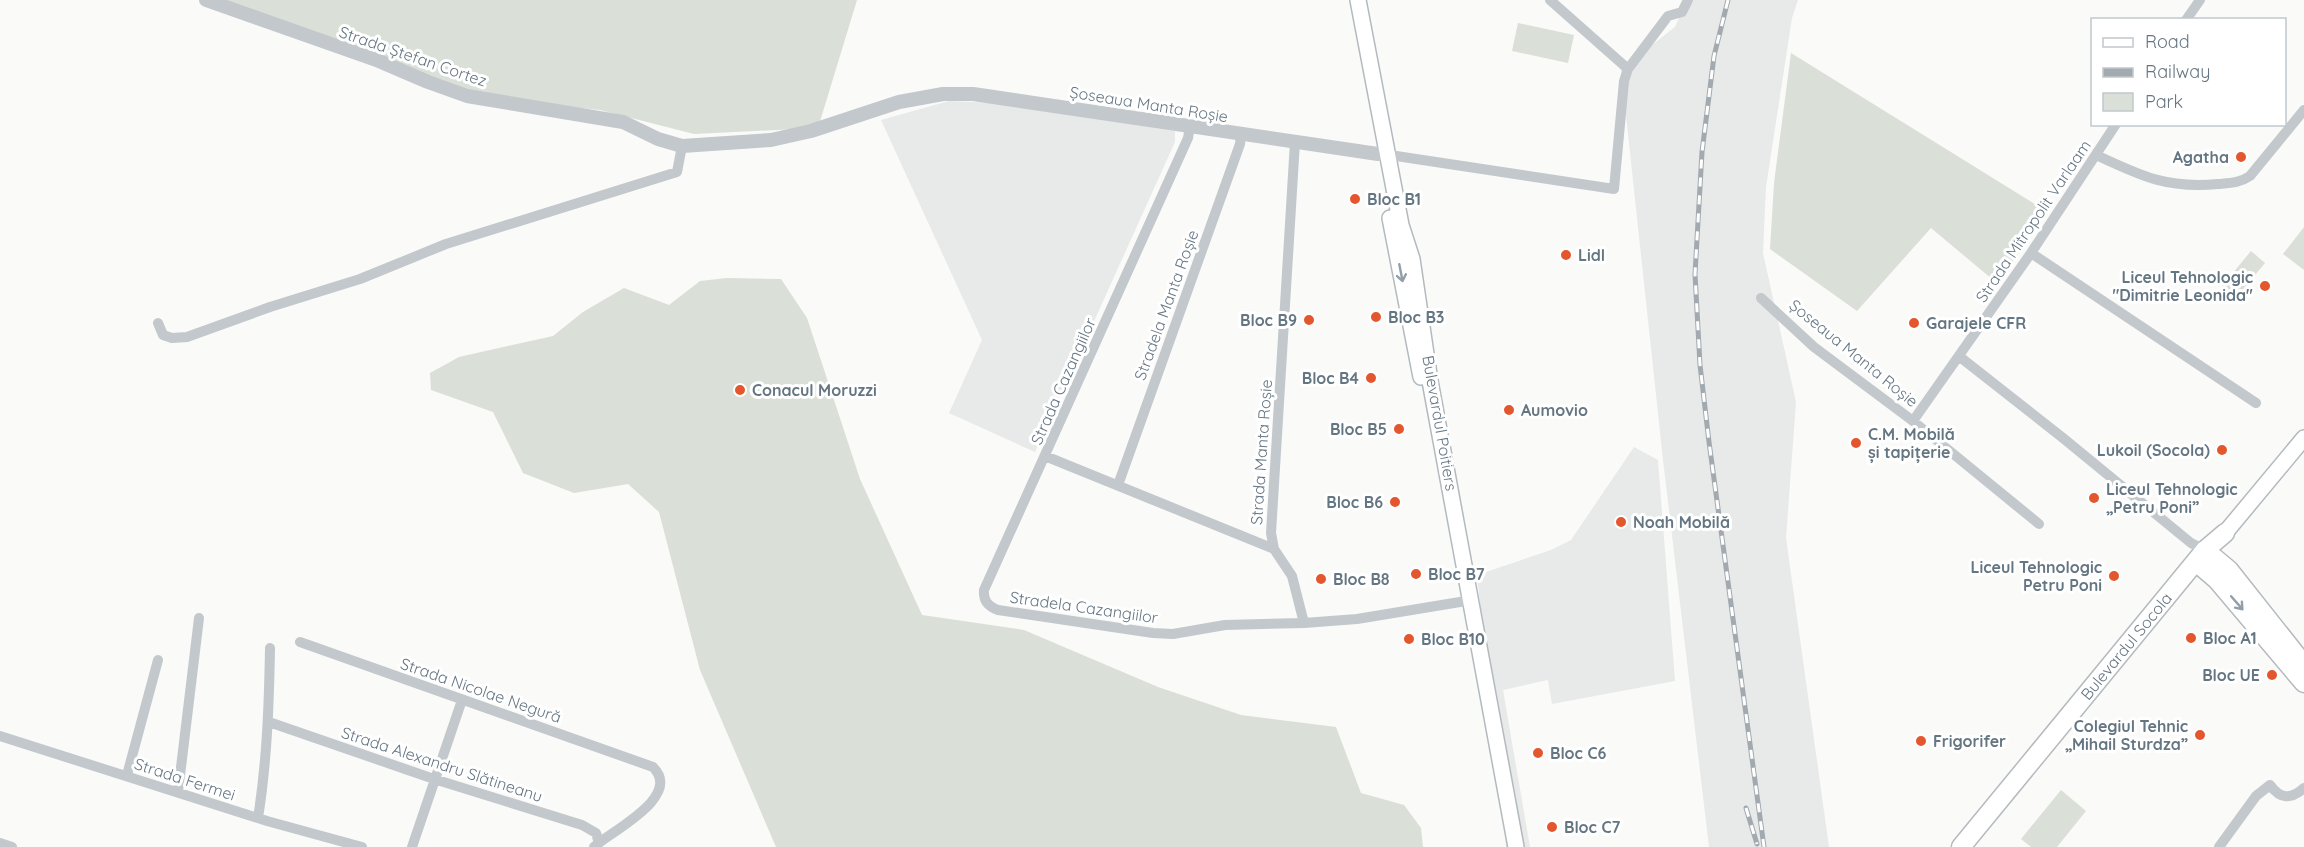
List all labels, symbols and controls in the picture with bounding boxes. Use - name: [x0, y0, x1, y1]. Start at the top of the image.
- legend: [2091, 18, 2286, 126]
- street label: Strada Ștefan Cortez: [337, 21, 489, 91]
- text: Road: [2145, 30, 2190, 53]
- text: Railway: [2145, 60, 2211, 83]
- street label: Șoseaua Manta Roșie: [1068, 82, 1230, 126]
- text: Park: [2145, 90, 2183, 113]
- street label: Strada Mitropolit Varlaam: [1971, 136, 2095, 306]
- place label: Agatha: [2173, 147, 2229, 167]
- marker: Agatha: [2234, 150, 2248, 164]
- place label: Bloc B1: [1367, 189, 1421, 209]
- marker: Bloc B1: [1348, 192, 1362, 206]
- street label: Stradela Manta Roșie: [1129, 227, 1203, 383]
- place label: Lidl: [1578, 245, 1605, 265]
- marker: Lidl: [1559, 248, 1573, 262]
- one-way arrow: [1396, 263, 1407, 283]
- place label: Liceul Tehnologic "Dimitrie Leonida": [2112, 267, 2253, 305]
- marker: Liceul Tehnologic "Dimitrie Leonida": [2258, 279, 2272, 293]
- street label: Șoseaua Manta Roșie: [1786, 295, 1922, 411]
- place label: Bloc B3: [1388, 307, 1444, 327]
- place label: Bloc B9: [1240, 310, 1297, 330]
- marker: Bloc B3: [1369, 310, 1383, 324]
- marker: Bloc B9: [1302, 313, 1316, 327]
- place label: Garajele CFR: [1926, 313, 2026, 333]
- street label: Strada Cazangiilor: [1026, 314, 1100, 448]
- marker: Garajele CFR: [1907, 316, 1921, 330]
- street label: Bulevardul Poitiers: [1418, 354, 1462, 492]
- place label: Bloc B4: [1302, 368, 1360, 388]
- marker: Bloc B4: [1364, 371, 1378, 385]
- street label: Strada Manta Roșie: [1246, 379, 1276, 525]
- place label: Conacul Moruzzi: [752, 380, 877, 400]
- marker: Conacul Moruzzi: [733, 383, 747, 397]
- place label: Aumovio: [1521, 400, 1588, 420]
- marker: Aumovio: [1502, 403, 1516, 417]
- place label: Bloc B5: [1330, 419, 1387, 439]
- marker: Bloc B5: [1392, 422, 1406, 436]
- place label: C.M. Mobilă și tapițerie: [1868, 424, 1955, 463]
- marker: C.M. Mobilă și tapițerie: [1849, 436, 1863, 450]
- place label: Lukoil (Socola): [2097, 440, 2210, 460]
- marker: Lukoil (Socola): [2215, 443, 2229, 457]
- place label: Liceul Tehnologic „Petru Poni”: [2106, 479, 2238, 517]
- marker: Liceul Tehnologic „Petru Poni”: [2087, 491, 2101, 505]
- place label: Bloc B6: [1326, 492, 1383, 512]
- marker: Bloc B6: [1388, 495, 1402, 509]
- place label: Noah Mobilă: [1633, 512, 1730, 532]
- marker: Noah Mobilă: [1614, 515, 1628, 529]
- place label: Liceul Tehnologic Petru Poni: [1970, 557, 2102, 595]
- place label: Bloc B7: [1428, 564, 1485, 584]
- marker: Bloc B7: [1409, 567, 1423, 581]
- place label: Bloc B8: [1333, 569, 1390, 589]
- marker: Liceul Tehnologic Petru Poni: [2107, 569, 2121, 583]
- marker: Bloc B8: [1314, 572, 1328, 586]
- street label: Stradela Cazangiilor: [1009, 587, 1159, 627]
- street label: Bulevardul Socola: [2076, 588, 2176, 704]
- one-way arrow: [2230, 595, 2244, 610]
- place label: Bloc A1: [2203, 628, 2257, 648]
- place label: Bloc B10: [1421, 629, 1485, 649]
- marker: Bloc A1: [2184, 631, 2198, 645]
- marker: Bloc B10: [1402, 632, 1416, 646]
- street label: Strada Nicolae Negură: [398, 653, 564, 727]
- place label: Bloc UE: [2202, 665, 2260, 685]
- marker: Bloc UE: [2265, 668, 2279, 682]
- place label: Colegiul Tehnic „Mihail Sturdza”: [2065, 716, 2188, 754]
- street label: Strada Alexandru Slătineanu: [339, 722, 545, 806]
- marker: Colegiul Tehnic „Mihail Sturdza”: [2193, 728, 2207, 742]
- place label: Frigorifer: [1933, 731, 2006, 751]
- marker: Frigorifer: [1914, 734, 1928, 748]
- place label: Bloc C6: [1550, 743, 1606, 763]
- marker: Bloc C6: [1531, 746, 1545, 760]
- street label: Strada Fermei: [132, 753, 238, 805]
- place label: Bloc C7: [1564, 817, 1620, 837]
- marker: Bloc C7: [1545, 820, 1559, 834]

